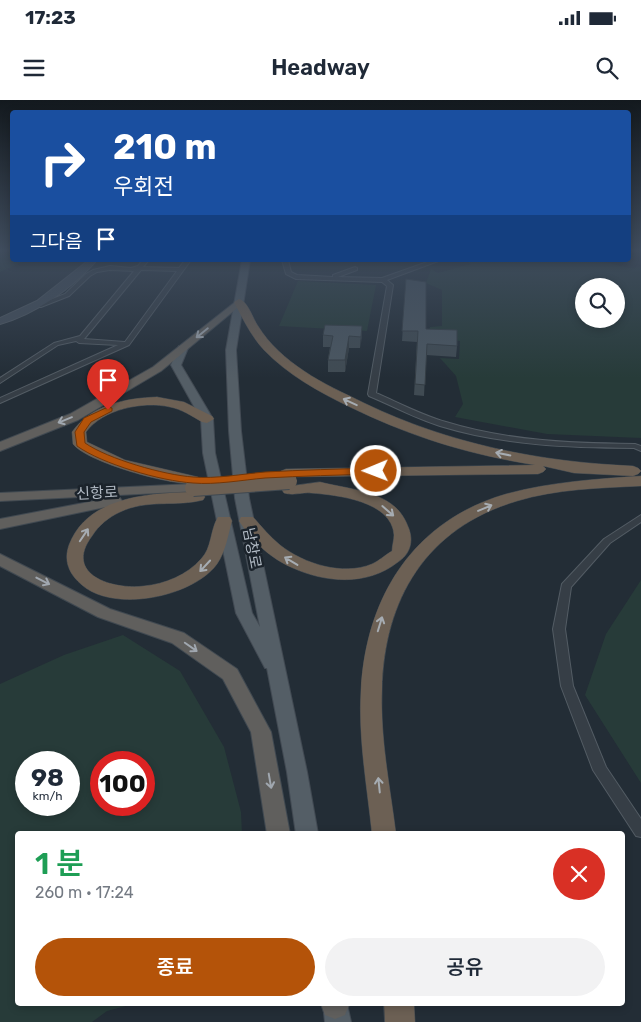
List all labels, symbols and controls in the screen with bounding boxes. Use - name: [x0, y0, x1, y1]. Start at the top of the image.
- text: 17:23: [25, 6, 76, 29]
- icon: menu: [20, 54, 48, 82]
- text: Headway: [271, 54, 370, 81]
- icon: search: [593, 54, 621, 82]
- text: 210 m: [113, 126, 216, 168]
- icon: right: [30, 130, 95, 195]
- text: 우회전: [113, 173, 174, 200]
- icon: arrive: [92, 225, 120, 253]
- text: 그다음: [30, 230, 82, 253]
- map controls: [575, 278, 625, 328]
- button: search: [575, 278, 625, 328]
- one-way arrow: [195, 327, 208, 338]
- pin: [87, 359, 129, 410]
- icon: arrive: [94, 366, 122, 394]
- one-way arrow: [343, 397, 358, 406]
- one-way arrow: [58, 416, 73, 426]
- position arrow: [349, 444, 401, 496]
- one-way arrow: [496, 449, 512, 458]
- street label: 신항로: [76, 483, 118, 503]
- one-way arrow: [477, 502, 492, 512]
- one-way arrow: [381, 505, 394, 516]
- street label: 남창로: [239, 526, 265, 570]
- one-way arrow: [79, 528, 89, 542]
- one-way arrow: [285, 556, 299, 566]
- one-way arrow: [199, 559, 211, 572]
- one-way arrow: [35, 577, 50, 586]
- one-way arrow: [376, 616, 386, 632]
- one-way arrow: [184, 642, 198, 652]
- speed limit sign: 100: [90, 751, 155, 816]
- text: 98: [31, 763, 64, 792]
- one-way arrow: [265, 772, 275, 788]
- one-way arrow: [374, 778, 384, 794]
- text: km/h: [33, 789, 62, 803]
- text: 1 분: [35, 846, 84, 882]
- button: close: [553, 848, 605, 900]
- text: 260 m · 17:24: [35, 883, 134, 902]
- button: 종료: [35, 938, 315, 996]
- button: 공유: [325, 938, 605, 996]

